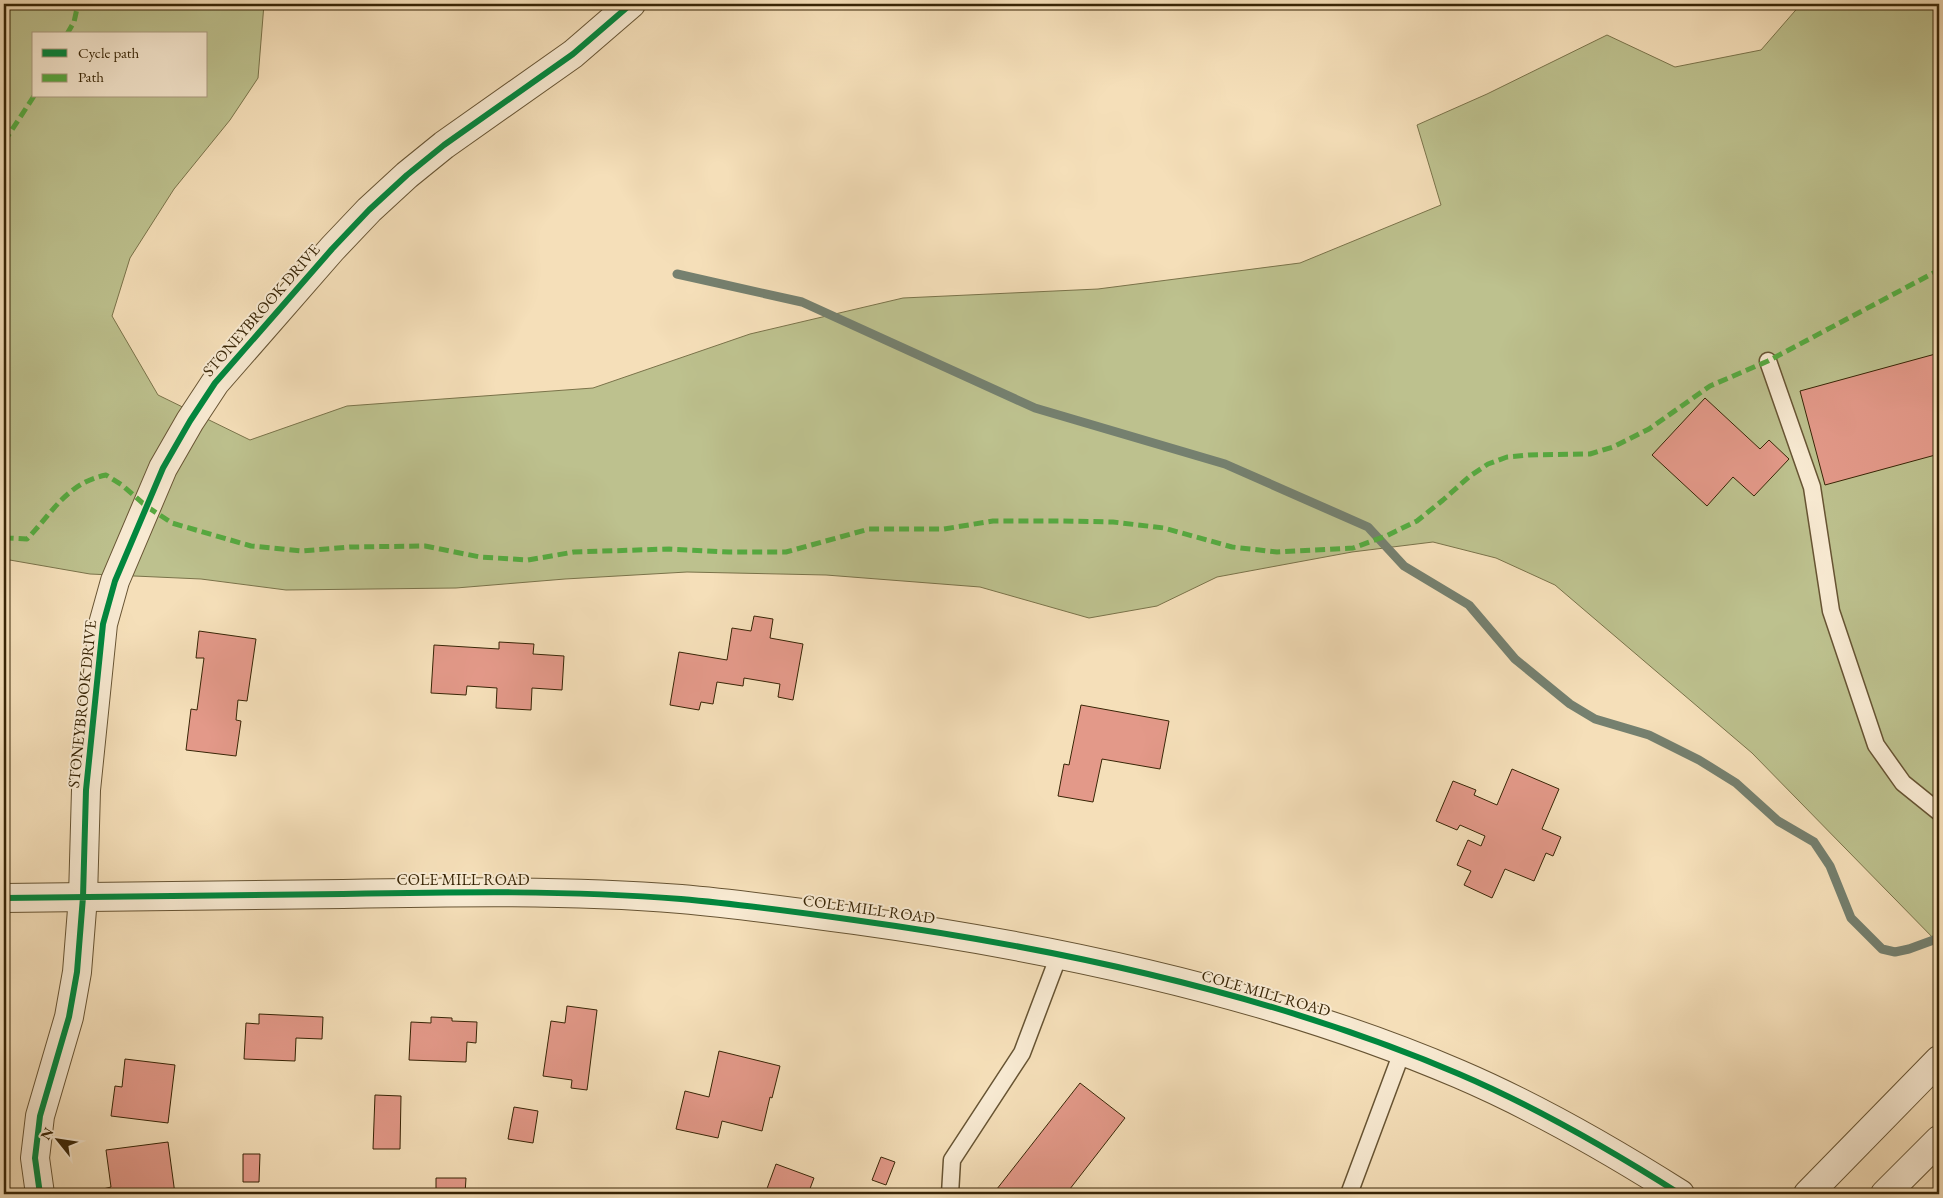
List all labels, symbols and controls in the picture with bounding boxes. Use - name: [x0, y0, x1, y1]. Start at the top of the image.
- legend: [32, 32, 208, 98]
- text: Cycle path: [78, 43, 140, 62]
- text: Path: [78, 67, 104, 86]
- street label: STONEYBROOK DRIVE: [198, 239, 324, 381]
- street label: STONEYBROOK DRIVE: [63, 619, 101, 789]
- street label: COLE MILL ROAD: [396, 869, 530, 890]
- street label: COLE MILL ROAD: [802, 889, 936, 929]
- street label: COLE MILL ROAD: [1199, 965, 1333, 1021]
- north arrow: [32, 1116, 82, 1166]
- text: N: [36, 1124, 58, 1143]

